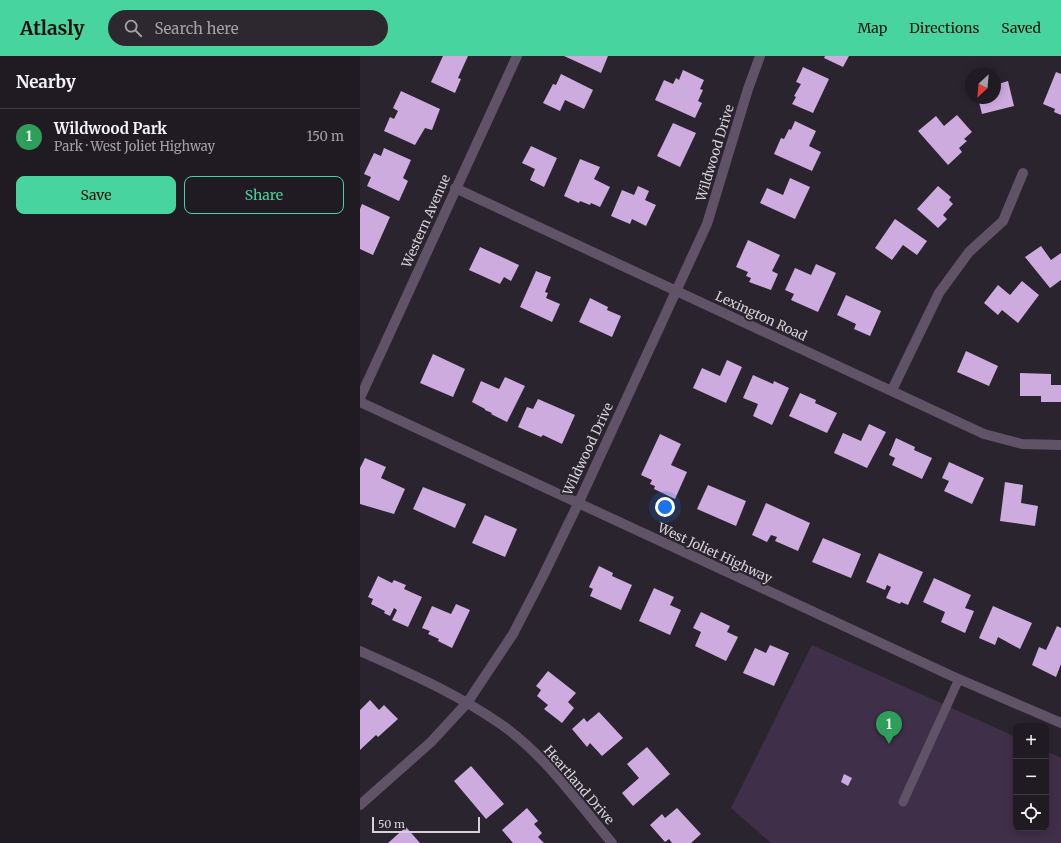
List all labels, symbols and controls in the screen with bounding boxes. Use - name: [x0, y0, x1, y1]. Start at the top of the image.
- search box: [108, 10, 388, 46]
- text: Atlasly: [20, 16, 84, 40]
- icon: search: [122, 17, 144, 39]
- text: Search here: [154, 19, 239, 38]
- text: Map: [857, 19, 887, 37]
- text: Directions: [909, 19, 979, 37]
- text: Saved: [1001, 19, 1041, 37]
- north arrow: [965, 68, 1001, 104]
- text: Nearby: [16, 71, 76, 93]
- street label: Wildwood Drive: [692, 102, 738, 204]
- text: Wildwood Park: [54, 119, 167, 138]
- text: 1: [26, 128, 32, 145]
- text: 150 m: [307, 128, 344, 145]
- text: Park · West Joliet Highway: [54, 138, 215, 155]
- street label: Western Avenue: [397, 171, 454, 271]
- button: Save: [16, 176, 176, 214]
- button: Share: [184, 176, 344, 214]
- street label: Lexington Road: [712, 287, 810, 345]
- street label: Wildwood Drive: [559, 400, 617, 499]
- your location: [655, 497, 675, 517]
- street label: West Joliet Highway: [654, 519, 775, 587]
- pin: 1: [876, 711, 902, 744]
- map controls: [1013, 723, 1049, 831]
- button: +: [1013, 723, 1049, 759]
- street label: Heartland Drive: [540, 742, 618, 828]
- button: −: [1013, 759, 1049, 795]
- button: locate: [1013, 795, 1049, 831]
- scale bar: [372, 815, 480, 834]
- text: 50 m: [378, 817, 405, 831]

